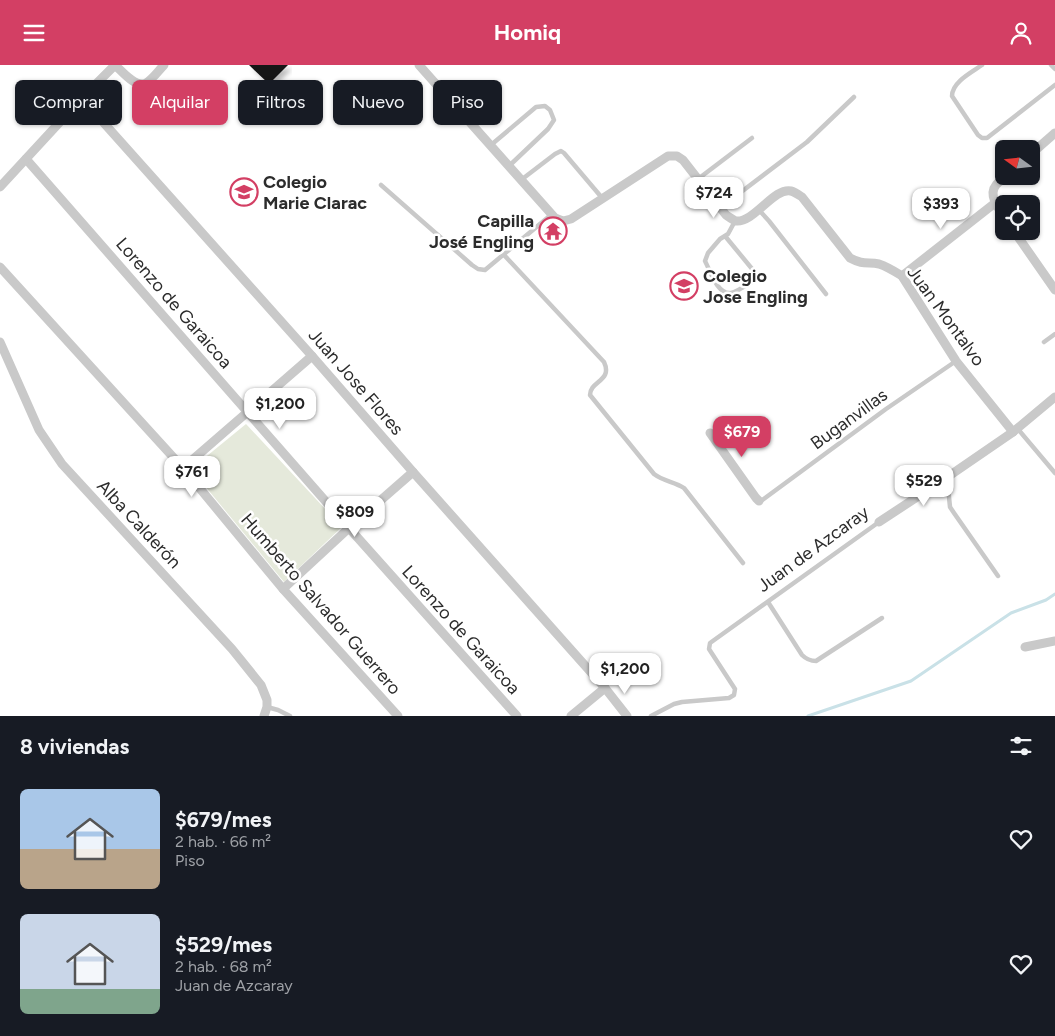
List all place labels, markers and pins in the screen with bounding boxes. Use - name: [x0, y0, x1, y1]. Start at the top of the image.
- place label: Colegio Marie Clarac: [263, 171, 367, 214]
- school or university icon: Colegio Marie Clarac: [229, 177, 259, 207]
- pin: $724: [684, 177, 744, 219]
- pin: $393: [911, 187, 971, 230]
- place label: Capilla José Engling: [429, 210, 534, 253]
- temple icon: Capilla José Engling: [538, 216, 568, 246]
- place label: Colegio Jose Engling: [703, 265, 808, 308]
- school or university icon: Colegio Jose Engling: [669, 271, 699, 301]
- pin: $1,200: [239, 387, 321, 430]
- pin: $679: [712, 415, 772, 458]
- pin: $761: [162, 455, 222, 498]
- pin: $529: [894, 465, 954, 507]
- pin: $809: [325, 495, 385, 538]
- pin: $1,200: [584, 653, 666, 695]

